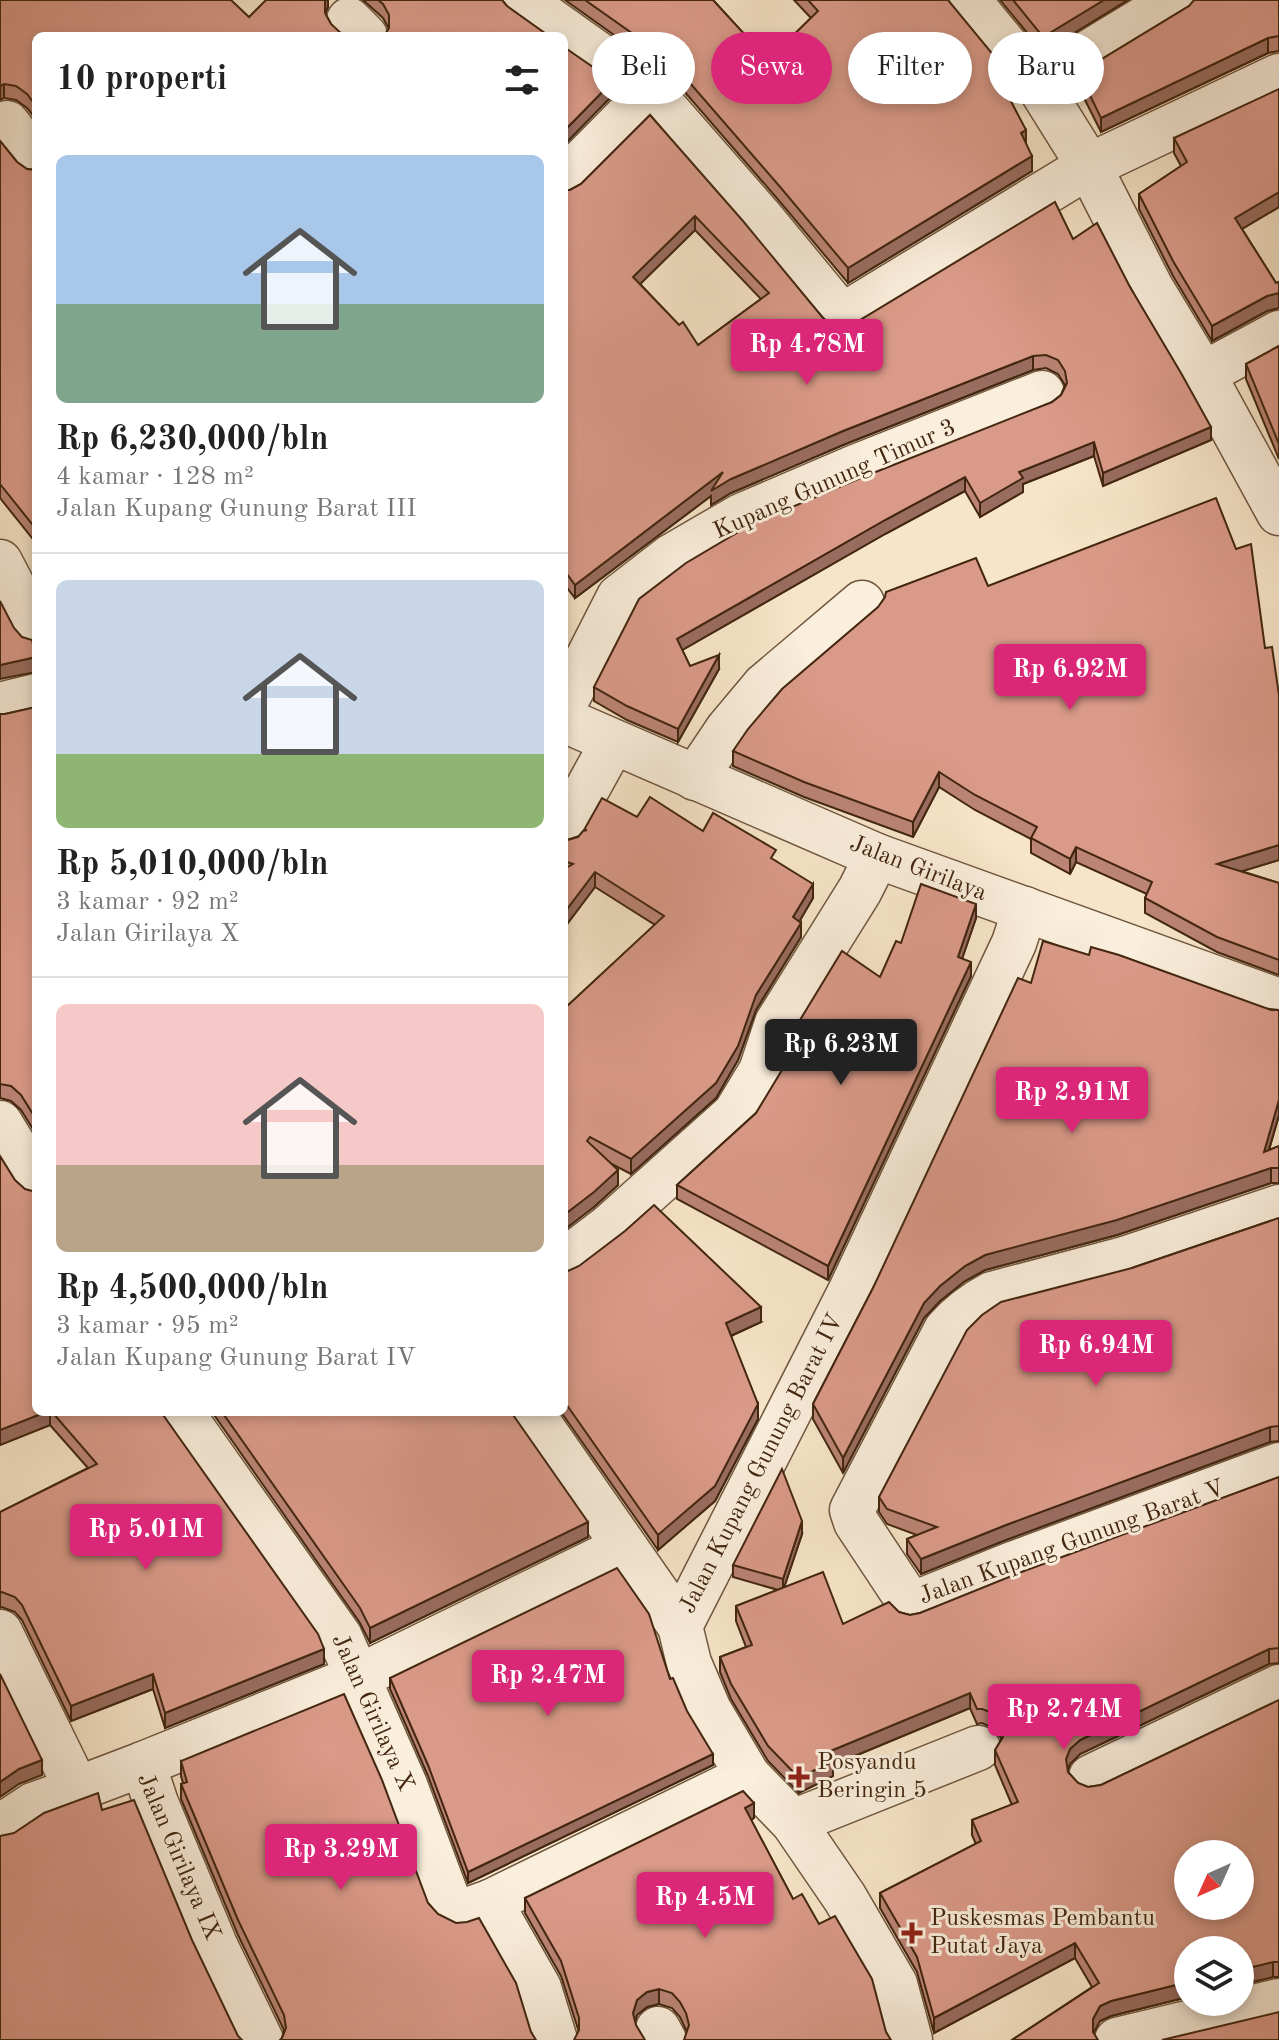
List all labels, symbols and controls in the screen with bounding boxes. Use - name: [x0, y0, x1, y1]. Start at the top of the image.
- chip: Beli: [592, 32, 695, 104]
- chip: Sewa: [711, 32, 832, 104]
- chip: Filter: [848, 32, 972, 104]
- chip: Baru: [988, 32, 1104, 104]
- icon: filters: [500, 58, 544, 102]
- text: 10 properti: [56, 63, 227, 97]
- icon: home: [228, 207, 372, 351]
- pin: Rp 4.78M: [724, 319, 890, 387]
- text: Rp 4.78M: [749, 332, 865, 358]
- street label: Kupang Gunung Timur 3: [710, 416, 960, 544]
- text: Rp 6,230,000/bln: [56, 423, 329, 457]
- text: 4 kamar · 128 m²: [56, 464, 254, 490]
- text: Jalan Kupang Gunung Barat III: [56, 496, 417, 522]
- icon: home: [228, 632, 372, 776]
- pin: Rp 6.92M: [987, 644, 1153, 712]
- text: Rp 6.92M: [1012, 657, 1128, 683]
- street label: Jalan Girilaya: [846, 832, 990, 906]
- text: Rp 5,010,000/bln: [56, 848, 329, 882]
- text: 3 kamar · 92 m²: [56, 889, 239, 915]
- text: Jalan Girilaya X: [56, 921, 240, 947]
- pin: Rp 6.23M: [758, 1019, 924, 1087]
- text: Rp 6.23M: [783, 1032, 899, 1058]
- icon: home: [228, 1056, 372, 1200]
- pin: Rp 2.91M: [989, 1067, 1155, 1135]
- text: Rp 2.91M: [1014, 1080, 1130, 1106]
- text: Rp 4,500,000/bln: [56, 1272, 329, 1306]
- street label: Jalan Kupang Gunung Barat IV: [676, 1310, 848, 1618]
- text: 3 kamar · 95 m²: [56, 1313, 239, 1339]
- pin: Rp 6.94M: [1013, 1320, 1179, 1388]
- text: Rp 6.94M: [1038, 1333, 1154, 1359]
- text: Jalan Kupang Gunung Barat IV: [56, 1345, 416, 1371]
- street label: Jalan Kupang Gunung Barat V: [916, 1476, 1228, 1610]
- pin: Rp 5.01M: [63, 1504, 229, 1572]
- text: Rp 5.01M: [88, 1517, 204, 1543]
- street label: Jalan Girilaya X: [327, 1631, 417, 1795]
- pin: Rp 2.47M: [465, 1650, 631, 1718]
- text: Rp 2.47M: [490, 1663, 606, 1689]
- pin: Rp 2.74M: [981, 1684, 1147, 1752]
- text: Rp 2.74M: [1006, 1697, 1122, 1723]
- place label: Posyandu Beringin 5: [817, 1751, 927, 1803]
- marker: Posyandu Beringin 5: [788, 1766, 810, 1788]
- street label: Jalan Girilaya IX: [132, 1770, 224, 1944]
- pin: Rp 3.29M: [258, 1824, 424, 1892]
- text: Rp 3.29M: [283, 1837, 399, 1863]
- north arrow: [1174, 1840, 1254, 1920]
- map controls: [1174, 1840, 1254, 2016]
- pin: Rp 4.5M: [631, 1872, 779, 1940]
- text: Rp 4.5M: [655, 1885, 755, 1911]
- place label: Puskesmas Pembantu Putat Jaya: [930, 1907, 1155, 1959]
- marker: Puskesmas Pembantu Putat Jaya: [901, 1922, 923, 1944]
- button: layers: [1174, 1936, 1254, 2016]

